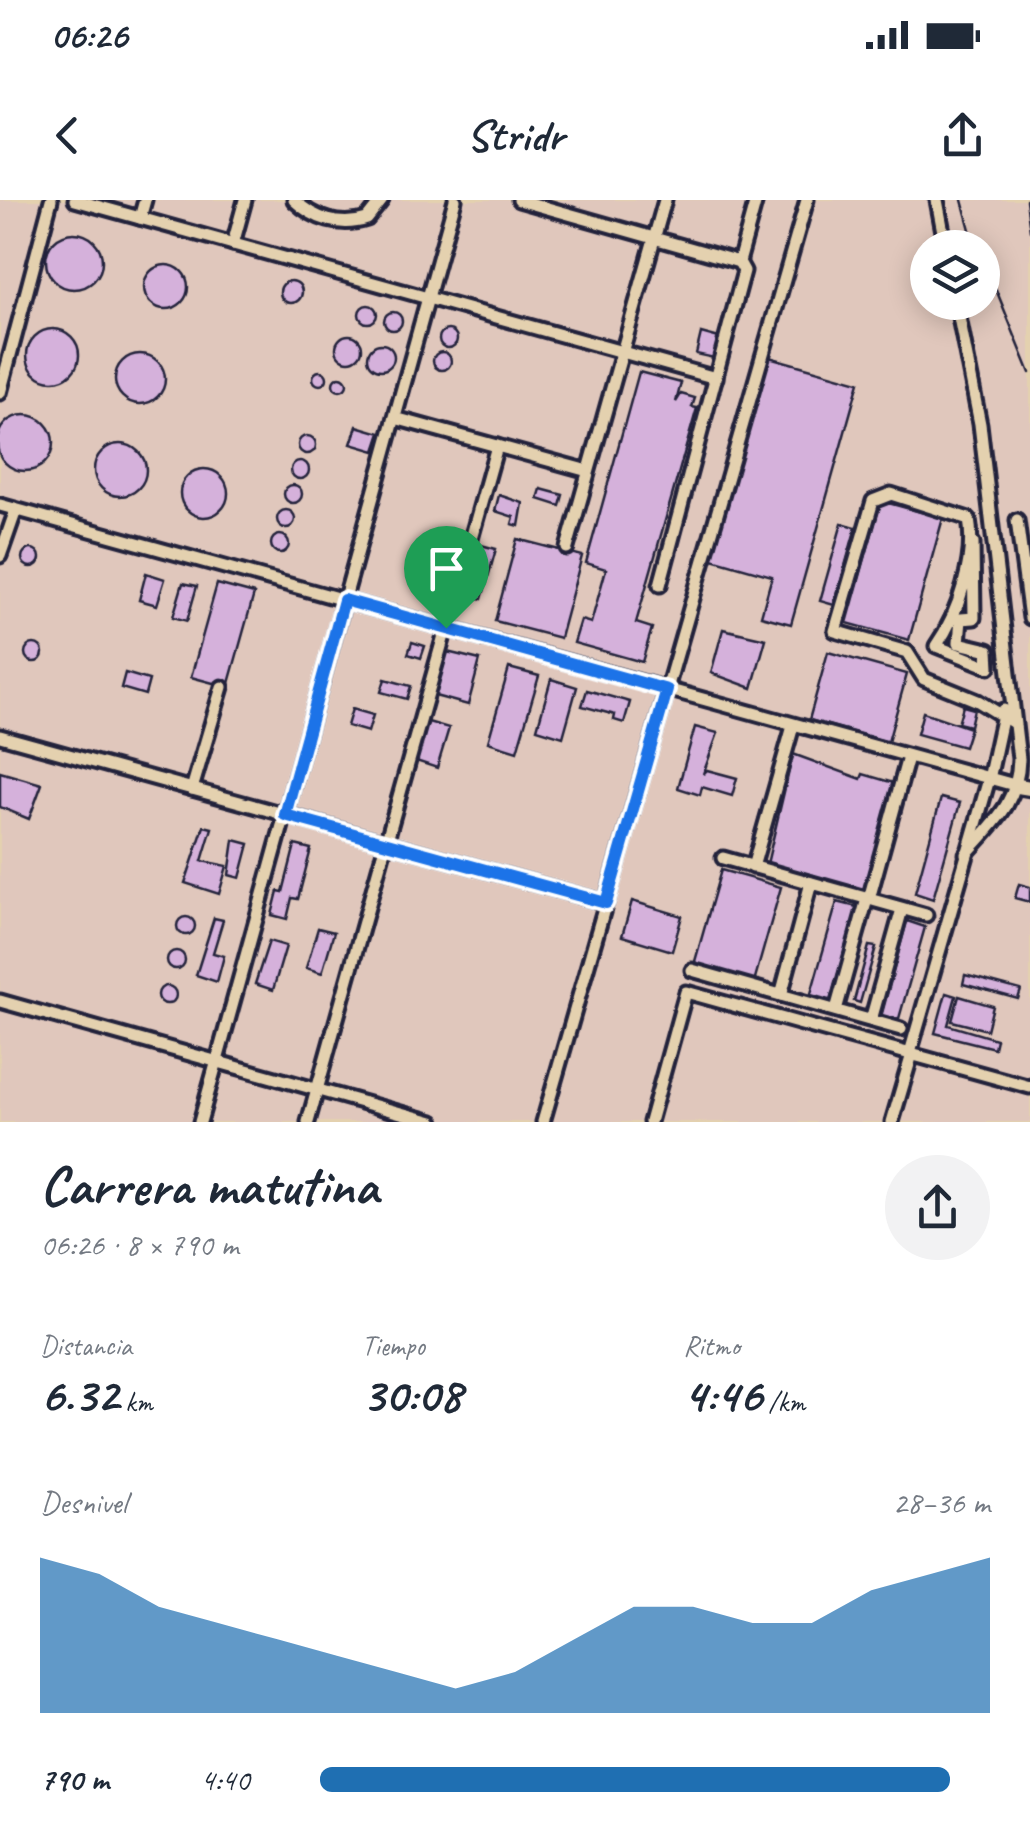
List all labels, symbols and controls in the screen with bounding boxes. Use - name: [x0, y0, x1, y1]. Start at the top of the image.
- text: 06:26: [50, 12, 128, 59]
- text: Stridr: [466, 107, 564, 164]
- icon: back: [40, 108, 95, 163]
- icon: share: [935, 108, 990, 163]
- map controls: [910, 230, 1000, 320]
- button: layers: [910, 230, 1000, 320]
- pin: [404, 526, 489, 629]
- icon: arrive: [419, 541, 474, 596]
- text: Carrera matutina: [40, 1151, 378, 1221]
- button: share: [885, 1155, 990, 1260]
- text: 06:26 · 8 × 790 m: [40, 1224, 238, 1265]
- text: Distancia: [40, 1328, 132, 1363]
- text: Tiempo: [362, 1328, 425, 1363]
- text: Ritmo: [683, 1328, 740, 1363]
- text: 6.32: [40, 1363, 118, 1426]
- text: 30:08: [362, 1363, 462, 1426]
- text: 4:46: [683, 1363, 762, 1426]
- text: km: [118, 1384, 153, 1419]
- text: /km: [762, 1384, 805, 1419]
- text: Desnivel: [40, 1482, 127, 1523]
- text: 28–36 m: [892, 1482, 990, 1523]
- text: 790 m: [40, 1759, 109, 1800]
- text: 4:40: [200, 1759, 250, 1800]

